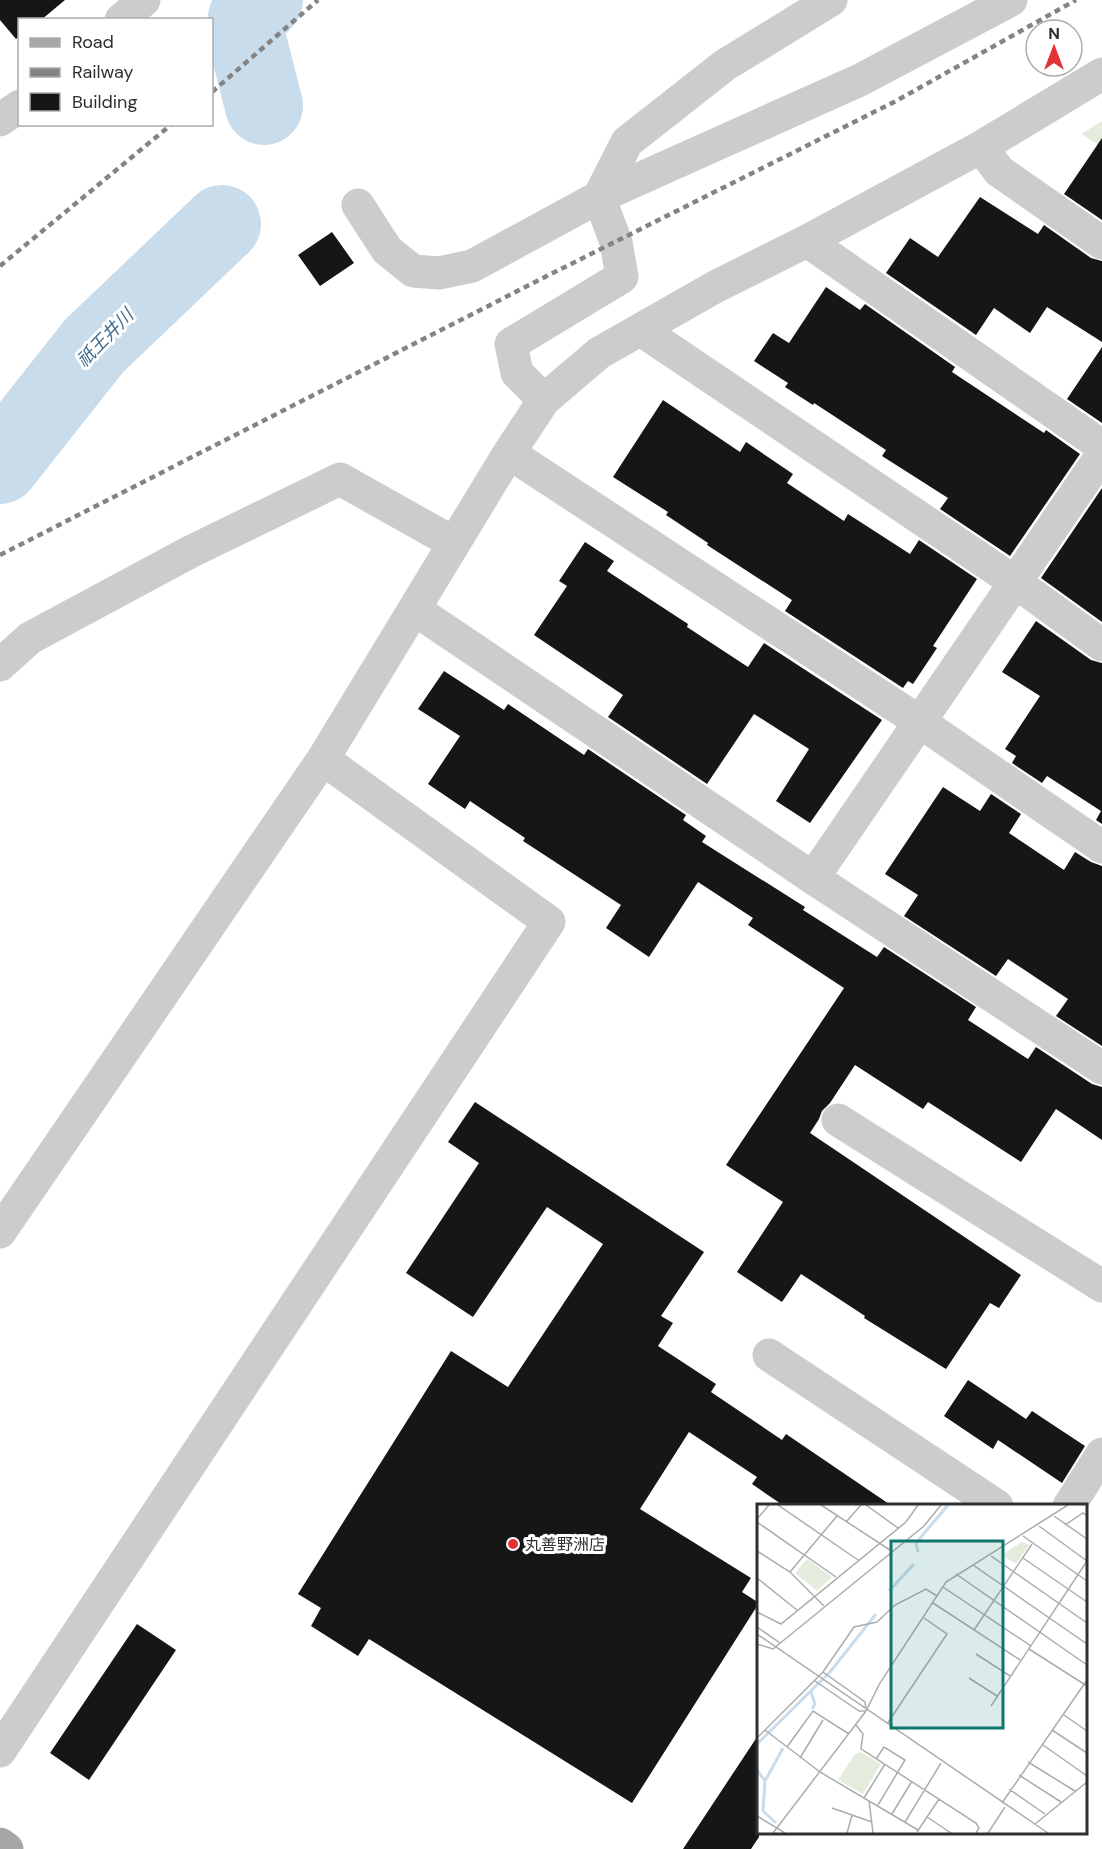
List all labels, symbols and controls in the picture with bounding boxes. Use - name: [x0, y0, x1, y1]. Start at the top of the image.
- legend: [18, 18, 213, 126]
- north arrow: [1024, 18, 1084, 78]
- text: N: [1048, 23, 1060, 44]
- text: Road: [72, 30, 114, 54]
- text: Railway: [72, 60, 134, 84]
- text: Building: [72, 90, 137, 114]
- water label: 祇王井川: [71, 302, 140, 372]
- inset map: [757, 1504, 1087, 1834]
- place label: 丸善野洲店: [525, 1534, 605, 1555]
- marker: 丸善野洲店: [506, 1537, 520, 1551]

